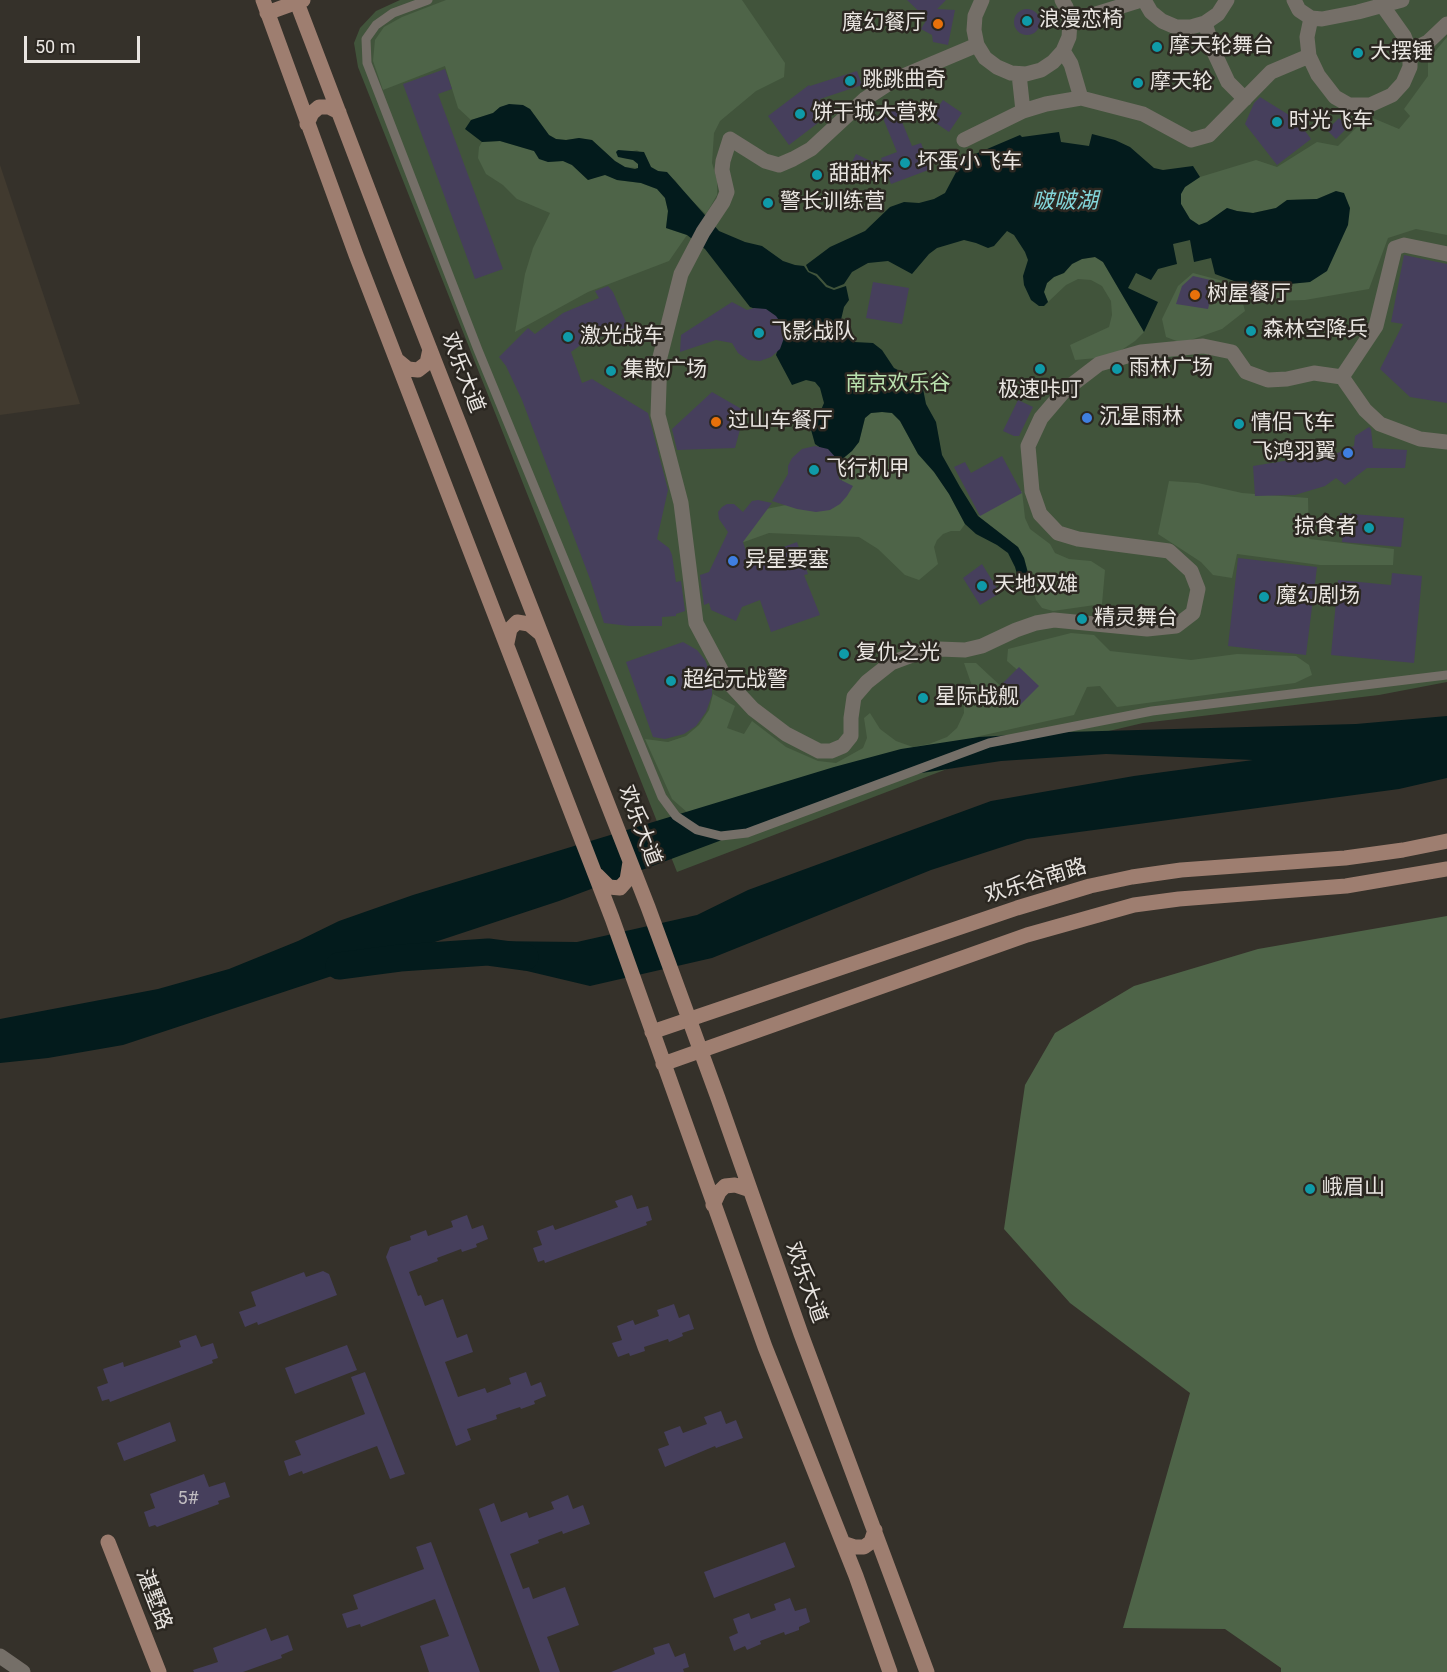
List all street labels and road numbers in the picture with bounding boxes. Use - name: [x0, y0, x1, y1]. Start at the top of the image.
- street label: 欢乐大道: [435, 329, 489, 417]
- street label: 欢乐大道: [612, 782, 666, 870]
- street label: 欢乐谷南路: [982, 855, 1090, 909]
- street label: 欢乐大道: [779, 1239, 831, 1327]
- street label: 湛墅路: [130, 1566, 176, 1634]

